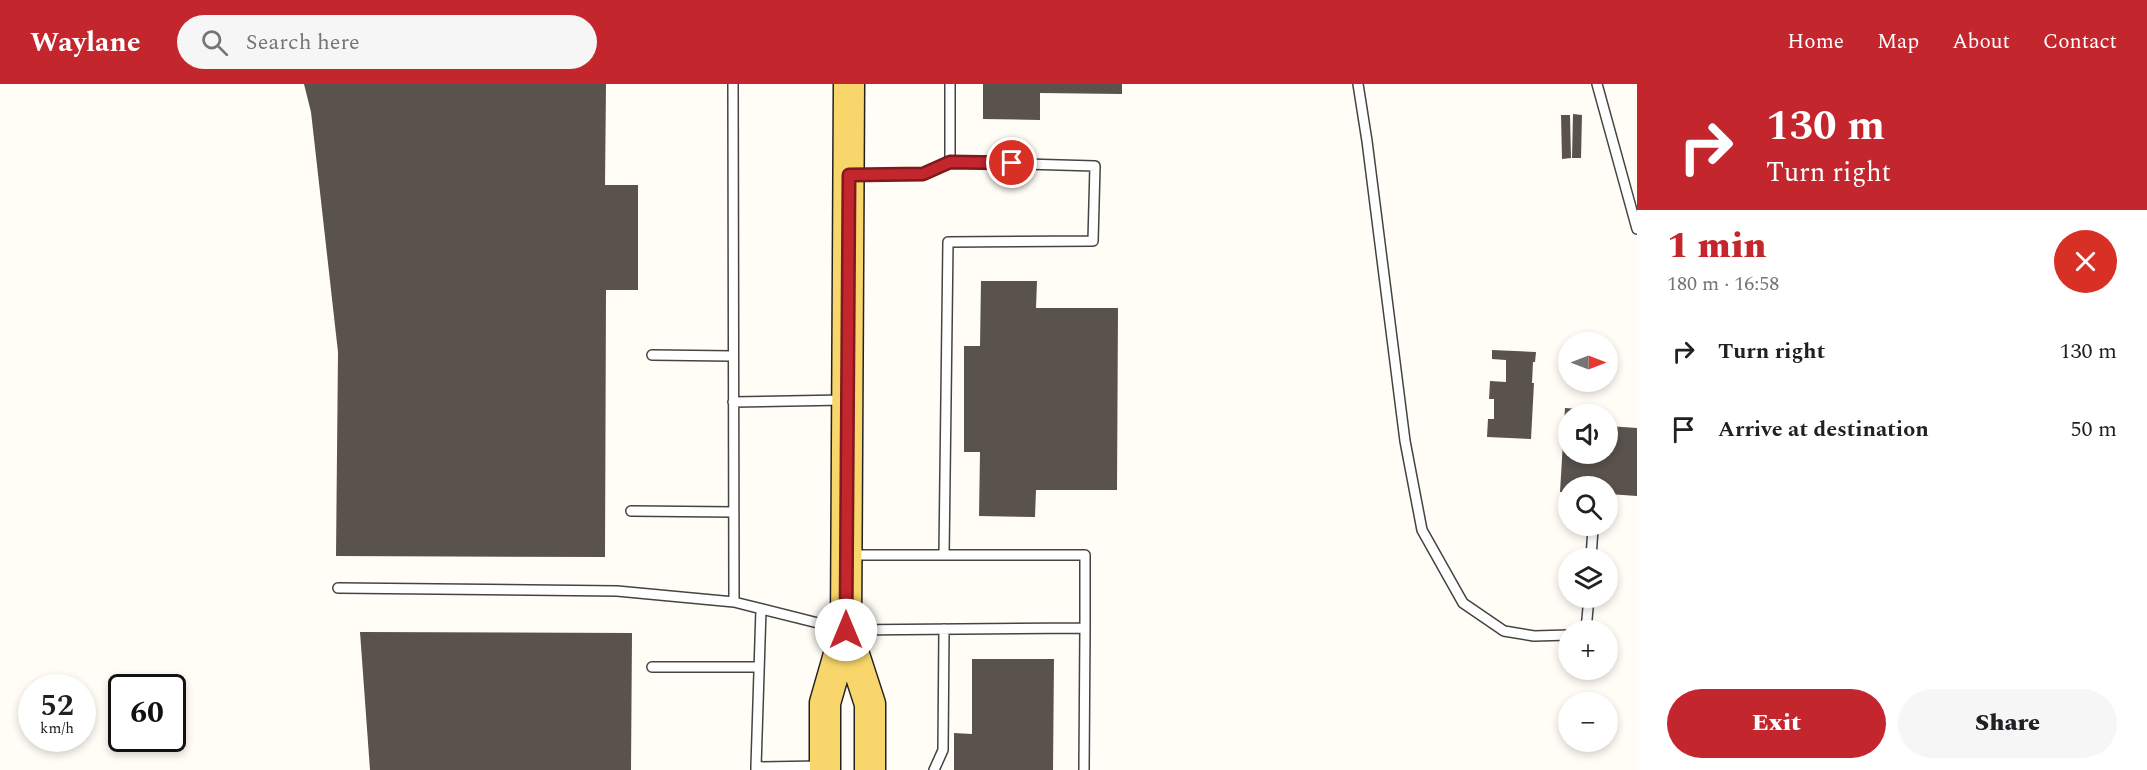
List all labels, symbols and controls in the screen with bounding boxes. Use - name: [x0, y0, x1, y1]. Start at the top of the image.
- search box: [177, 15, 597, 69]
- text: Waylane: [30, 21, 141, 64]
- icon: search: [198, 26, 231, 59]
- text: Search here: [246, 26, 360, 59]
- text: Home: [1787, 26, 1844, 58]
- text: Map: [1877, 26, 1919, 58]
- text: About: [1952, 26, 2010, 58]
- text: Contact: [2043, 26, 2117, 58]
- text: 130 m: [1766, 95, 1885, 158]
- icon: right: [1667, 108, 1745, 186]
- pin: [986, 137, 1037, 188]
- icon: arrive: [995, 146, 1028, 179]
- text: Turn right: [1766, 152, 1891, 194]
- text: 1 min: [1667, 219, 1767, 274]
- button: close: [2054, 230, 2117, 293]
- text: 180 m · 16:58: [1667, 269, 1779, 299]
- north arrow: [1558, 332, 1618, 392]
- map controls: [1558, 332, 1618, 752]
- icon: right: [1667, 335, 1700, 368]
- text: Turn right: [1718, 335, 1825, 368]
- text: 130 m: [2060, 335, 2117, 368]
- button: sound: [1558, 404, 1618, 464]
- icon: arrive: [1667, 413, 1700, 446]
- text: Arrive at destination: [1718, 413, 1929, 446]
- text: 50 m: [2071, 413, 2117, 446]
- button: search: [1558, 476, 1618, 536]
- button: layers: [1558, 548, 1618, 608]
- position arrow: [814, 598, 878, 662]
- button: +: [1558, 620, 1618, 680]
- speed limit sign: 60: [108, 674, 186, 752]
- text: 52: [40, 683, 74, 729]
- button: Exit: [1667, 689, 1886, 758]
- button: Share: [1898, 689, 2117, 758]
- button: −: [1558, 692, 1618, 752]
- text: km/h: [40, 717, 74, 740]

